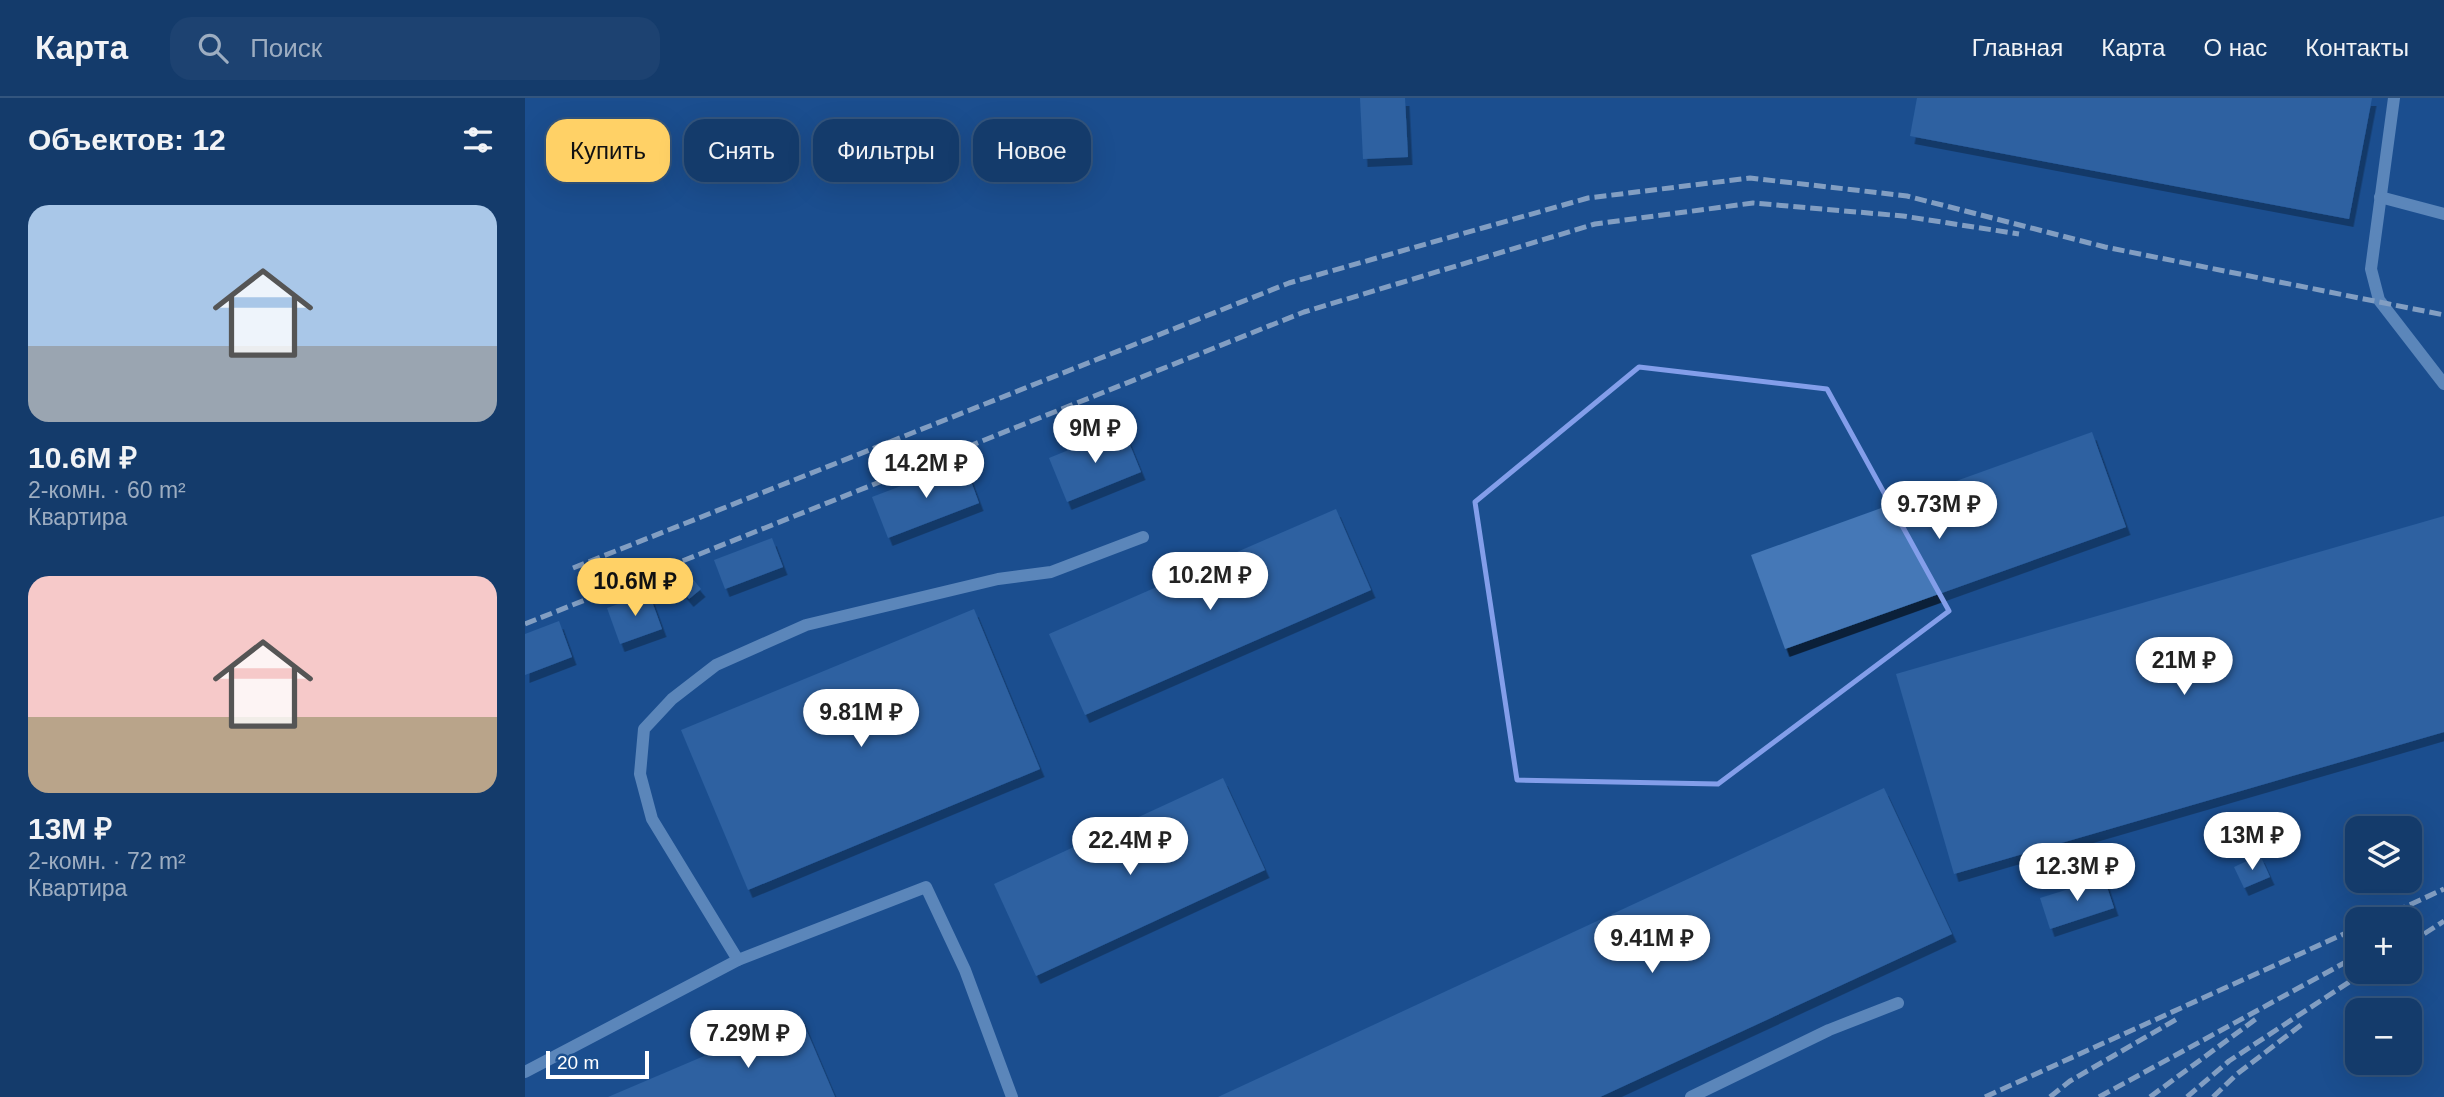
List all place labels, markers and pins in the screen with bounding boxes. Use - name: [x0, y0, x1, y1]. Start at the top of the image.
- pin: 9M ₽: [1054, 406, 1136, 465]
- pin: 14.2M ₽: [861, 440, 991, 500]
- pin: 9.73M ₽: [1874, 482, 2004, 541]
- pin: 10.2M ₽: [1145, 552, 1275, 612]
- pin: 10.6M ₽: [570, 559, 700, 618]
- pin: 21M ₽: [2135, 638, 2233, 697]
- pin: 9.81M ₽: [796, 690, 926, 749]
- pin: 13M ₽: [2203, 812, 2301, 872]
- pin: 22.4M ₽: [1065, 818, 1195, 877]
- pin: 12.3M ₽: [2012, 844, 2142, 903]
- pin: 9.41M ₽: [1587, 916, 1717, 975]
- pin: 7.29M ₽: [683, 1010, 813, 1070]

